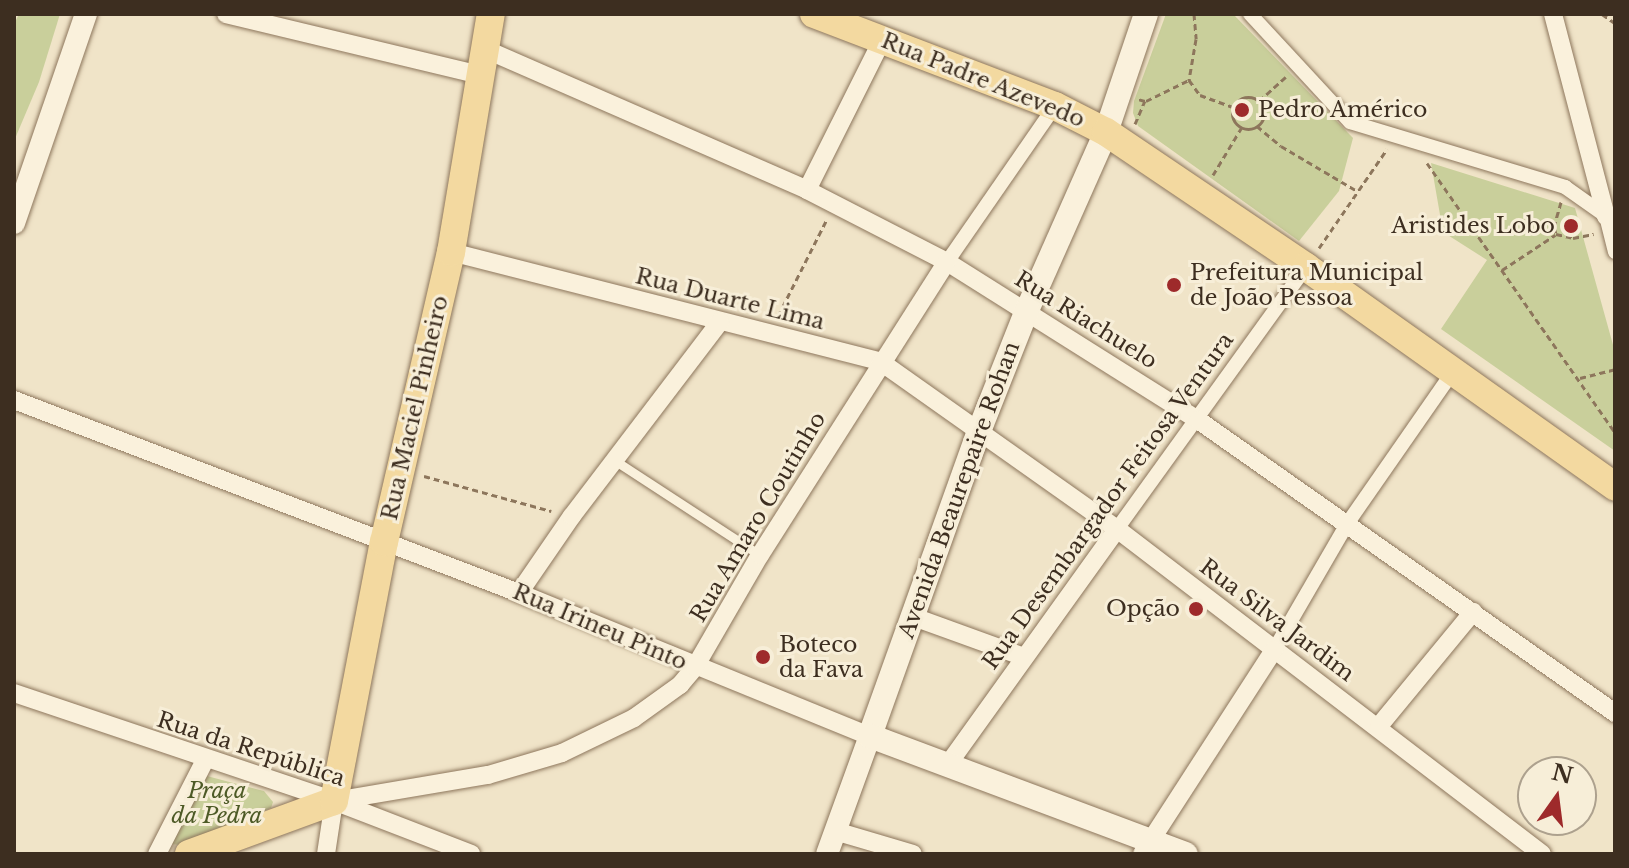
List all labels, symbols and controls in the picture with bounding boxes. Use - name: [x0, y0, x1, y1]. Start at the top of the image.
- street label: Rua Padre Azevedo: [877, 27, 1089, 133]
- place label: Pedro Américo: [1258, 97, 1428, 123]
- marker: Pedro Américo: [1233, 101, 1251, 119]
- place label: Aristides Lobo: [1391, 213, 1555, 239]
- marker: Aristides Lobo: [1562, 217, 1580, 235]
- place label: Prefeitura Municipal de João Pessoa: [1190, 259, 1423, 310]
- street label: Rua Duarte Lima: [633, 263, 827, 335]
- street label: Rua Riachuelo: [1010, 266, 1162, 374]
- marker: Prefeitura Municipal de João Pessoa: [1165, 276, 1183, 294]
- street label: Rua Maciel Pinheiro: [376, 293, 454, 523]
- street label: Rua Desembargador Feitosa Ventura: [976, 327, 1240, 675]
- street label: Avenida Beaurepaire Rohan: [893, 338, 1025, 642]
- street label: Rua Amaro Coutinho: [684, 407, 832, 627]
- street label: Rua Silva Jardim: [1194, 553, 1360, 687]
- street label: Rua Irineu Pinto: [509, 578, 691, 676]
- place label: Opção: [1106, 596, 1180, 622]
- marker: Opção: [1187, 600, 1205, 618]
- place label: Boteco da Fava: [779, 631, 863, 682]
- marker: Boteco da Fava: [754, 648, 772, 666]
- street label: Rua da República: [154, 706, 348, 792]
- north arrow: [1517, 756, 1597, 836]
- text: N: [1549, 759, 1576, 790]
- park label: Praça da Pedra: [171, 777, 263, 828]

